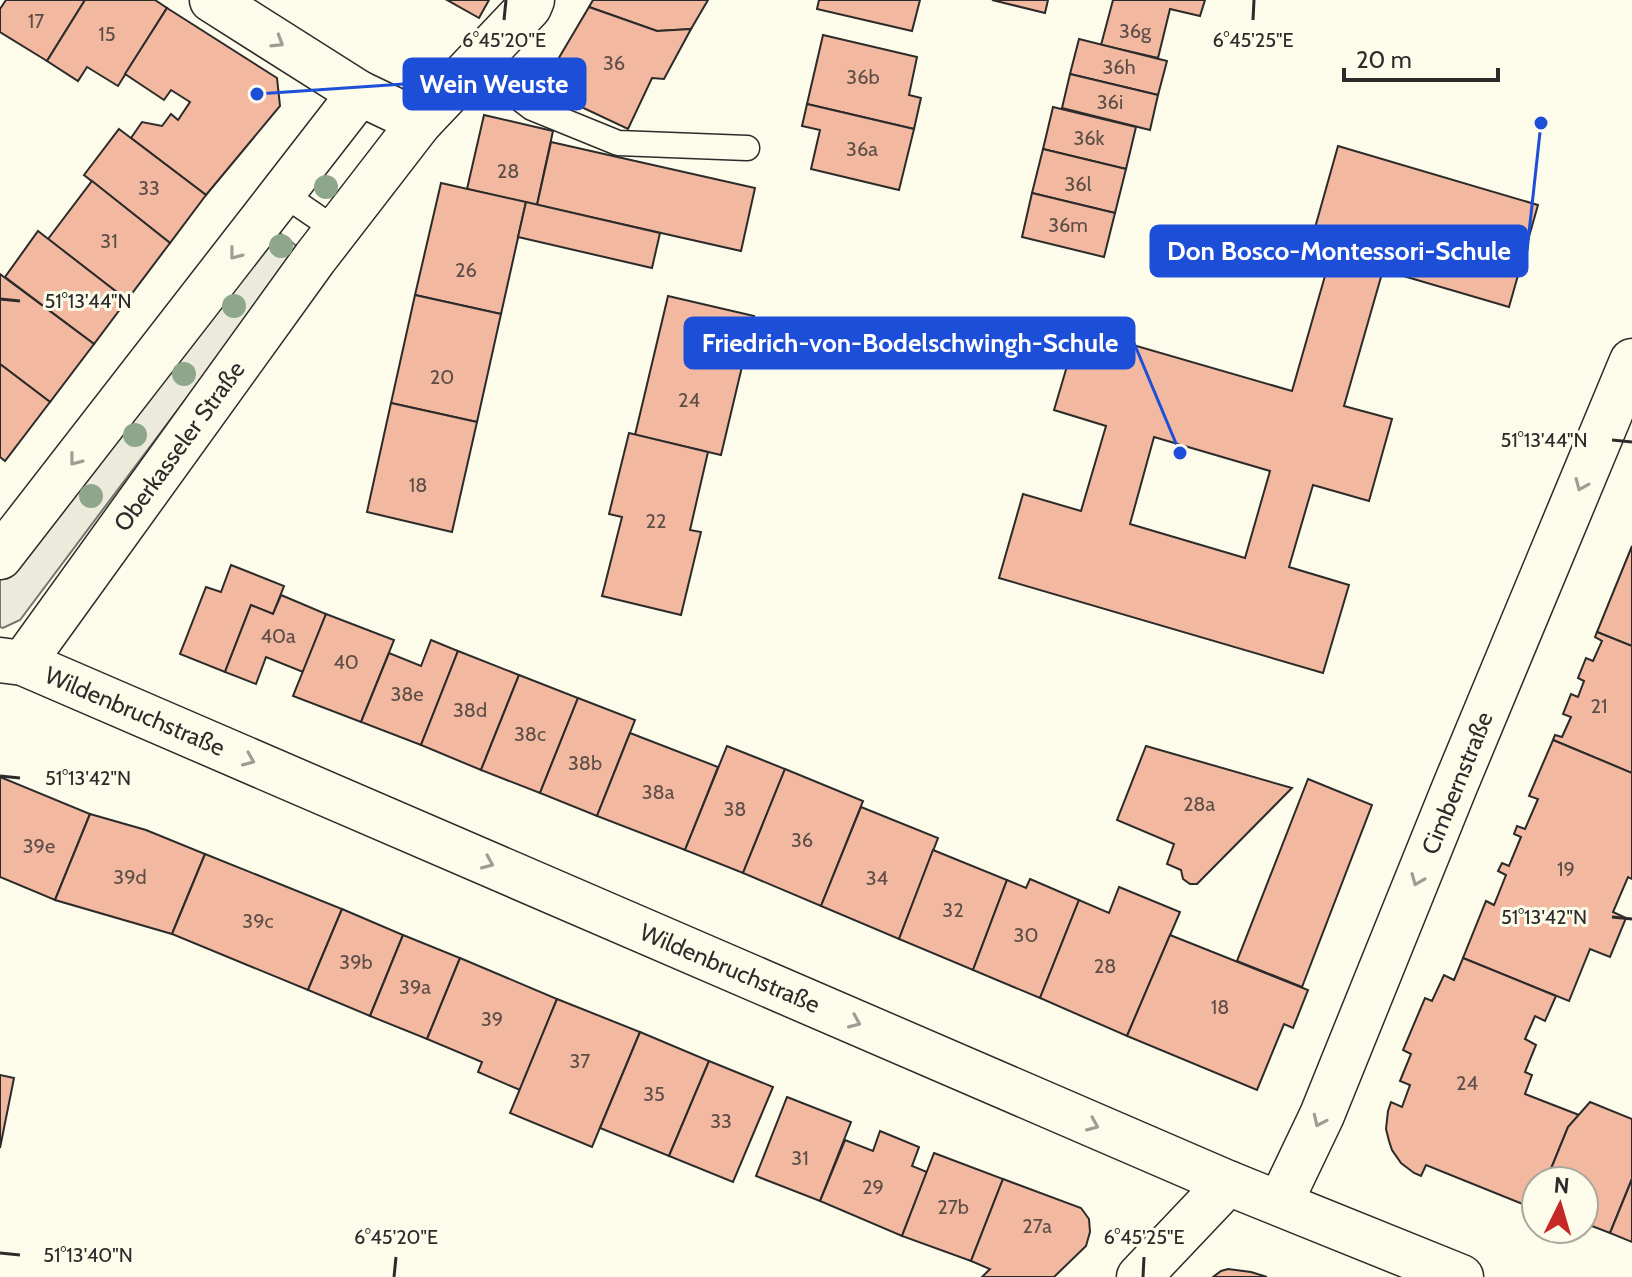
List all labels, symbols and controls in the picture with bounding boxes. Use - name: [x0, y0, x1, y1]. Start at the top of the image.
- house number: 17: [28, 9, 44, 33]
- house number: 36g: [1119, 19, 1152, 43]
- house number: 15: [98, 22, 116, 46]
- text: 6°45'20"E: [462, 28, 546, 52]
- text: 6°45'25"E: [1212, 28, 1294, 52]
- one-way arrow: [269, 32, 284, 47]
- scale bar: [1344, 32, 1498, 82]
- text: 20 m: [1356, 45, 1412, 74]
- house number: 36: [603, 51, 625, 75]
- house number: 36h: [1102, 55, 1136, 79]
- callout: Wein Weuste: [404, 59, 585, 109]
- house number: 36b: [846, 65, 880, 89]
- text: Wein Weuste: [420, 68, 568, 100]
- house number: 36i: [1097, 90, 1123, 114]
- house number: 36k: [1073, 126, 1105, 150]
- house number: 36a: [846, 137, 878, 161]
- house number: 28: [497, 159, 519, 183]
- house number: 36l: [1065, 172, 1092, 196]
- house number: 33: [138, 176, 160, 200]
- house number: 36m: [1048, 213, 1088, 237]
- callout: Don Bosco-Montessori-Schule: [1151, 226, 1527, 276]
- house number: 31: [100, 229, 118, 253]
- text: Don Bosco-Montessori-Schule: [1167, 235, 1511, 267]
- one-way arrow: [230, 245, 244, 260]
- house number: 26: [455, 258, 477, 282]
- text: 51°13'44"N: [45, 289, 131, 313]
- callout: Friedrich-von-Bodelschwingh-Schule: [685, 318, 1134, 368]
- text: Friedrich-von-Bodelschwingh-Schule: [702, 327, 1118, 359]
- street label: Oberkasseler Straße: [108, 355, 250, 537]
- house number: 20: [430, 365, 454, 389]
- house number: 24: [678, 388, 700, 412]
- text: 51°13'44"N: [1501, 428, 1587, 452]
- one-way arrow: [71, 451, 85, 466]
- house number: 18: [409, 473, 427, 497]
- one-way arrow: [1574, 477, 1590, 491]
- house number: 22: [646, 509, 666, 533]
- house number: 40a: [260, 624, 296, 648]
- house number: 40: [333, 650, 359, 674]
- street label: Wildenbruchstraße: [41, 660, 229, 762]
- house number: 38e: [390, 682, 424, 706]
- house number: 21: [1591, 694, 1608, 718]
- house number: 38d: [453, 698, 487, 722]
- street label: Cimbernstraße: [1415, 707, 1499, 859]
- house number: 38c: [514, 722, 546, 746]
- one-way arrow: [241, 751, 255, 767]
- house number: 38b: [568, 751, 602, 775]
- text: 51°13'42"N: [45, 766, 131, 790]
- house number: 38a: [642, 780, 675, 804]
- house number: 28a: [1183, 792, 1215, 816]
- house number: 38: [724, 797, 746, 821]
- house number: 36: [791, 828, 813, 852]
- house number: 39e: [23, 834, 55, 858]
- one-way arrow: [479, 854, 494, 870]
- house number: 19: [1557, 857, 1575, 881]
- house number: 39d: [113, 865, 147, 889]
- house number: 34: [866, 866, 889, 890]
- one-way arrow: [1410, 872, 1426, 886]
- house number: 32: [942, 898, 964, 922]
- text: 51°13'42"N: [1501, 905, 1587, 929]
- house number: 39c: [242, 909, 274, 933]
- street label: Wildenbruchstraße: [636, 917, 824, 1019]
- house number: 30: [1014, 923, 1038, 947]
- house number: 39b: [339, 950, 373, 974]
- house number: 28: [1094, 954, 1116, 978]
- house number: 39a: [399, 975, 431, 999]
- house number: 18: [1211, 995, 1229, 1019]
- house number: 39: [481, 1007, 503, 1031]
- one-way arrow: [847, 1013, 861, 1029]
- house number: 37: [570, 1049, 590, 1073]
- house number: 24: [1456, 1071, 1478, 1095]
- house number: 35: [643, 1082, 665, 1106]
- house number: 33: [710, 1109, 732, 1133]
- one-way arrow: [1313, 1113, 1329, 1128]
- one-way arrow: [1085, 1116, 1100, 1132]
- house number: 31: [791, 1146, 809, 1170]
- north arrow: [1520, 1165, 1600, 1245]
- text: N: [1553, 1171, 1571, 1200]
- house number: 29: [862, 1175, 884, 1199]
- house number: 27b: [937, 1195, 969, 1219]
- house number: 27a: [1022, 1214, 1052, 1238]
- text: 6°45'20"E: [354, 1225, 438, 1249]
- text: 6°45'25"E: [1103, 1225, 1185, 1249]
- text: 51°13'40"N: [43, 1243, 133, 1267]

